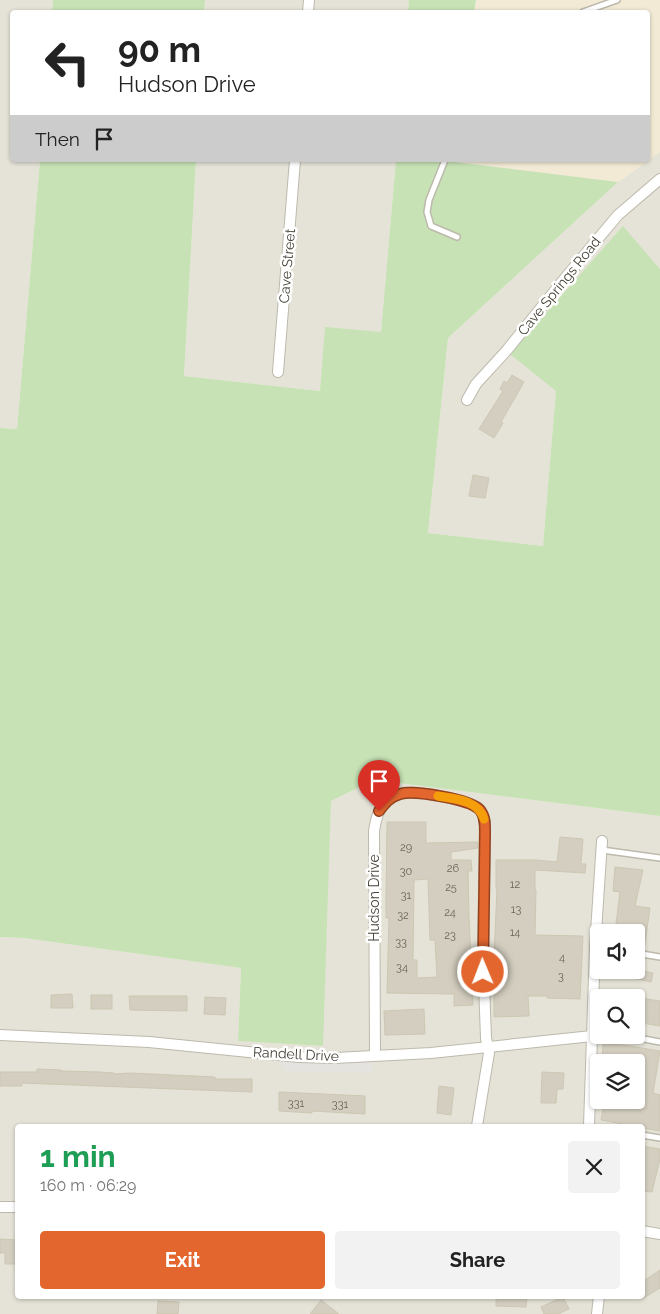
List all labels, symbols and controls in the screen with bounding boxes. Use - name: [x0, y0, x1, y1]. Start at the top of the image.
- text: 90 m: [118, 29, 201, 70]
- icon: left: [35, 30, 100, 95]
- text: Hudson Drive: [118, 71, 256, 97]
- icon: arrive: [90, 125, 118, 153]
- text: Then: [35, 128, 80, 150]
- street label: Cave Street: [276, 228, 298, 304]
- street label: Cave Springs Road: [514, 234, 604, 338]
- pin: [358, 760, 400, 811]
- icon: arrive: [365, 767, 393, 795]
- house number: 29: [400, 841, 412, 854]
- street label: Hudson Drive: [366, 854, 382, 942]
- house number: 26: [447, 862, 460, 875]
- house number: 30: [400, 865, 413, 878]
- house number: 12: [510, 878, 520, 891]
- house number: 25: [445, 881, 457, 894]
- house number: 31: [401, 889, 412, 902]
- house number: 13: [511, 903, 521, 916]
- house number: 24: [444, 906, 456, 919]
- house number: 32: [397, 909, 409, 922]
- map controls: [590, 924, 645, 1109]
- button: sound: [590, 924, 645, 979]
- house number: 14: [510, 926, 520, 939]
- house number: 23: [444, 929, 456, 942]
- house number: 33: [395, 936, 407, 949]
- position arrow: [456, 945, 508, 997]
- house number: 4: [559, 951, 565, 964]
- house number: 34: [396, 961, 408, 974]
- house number: 3: [558, 970, 564, 983]
- button: search: [590, 989, 645, 1044]
- street label: Randell Drive: [253, 1044, 339, 1064]
- button: layers: [590, 1054, 645, 1109]
- house number: 331: [288, 1097, 305, 1110]
- house number: 331: [332, 1098, 349, 1111]
- text: 1 min: [40, 1139, 116, 1174]
- button: close: [568, 1141, 620, 1193]
- text: 160 m · 06:29: [40, 1176, 136, 1195]
- button: Exit: [40, 1231, 325, 1289]
- button: Share: [335, 1231, 620, 1289]

